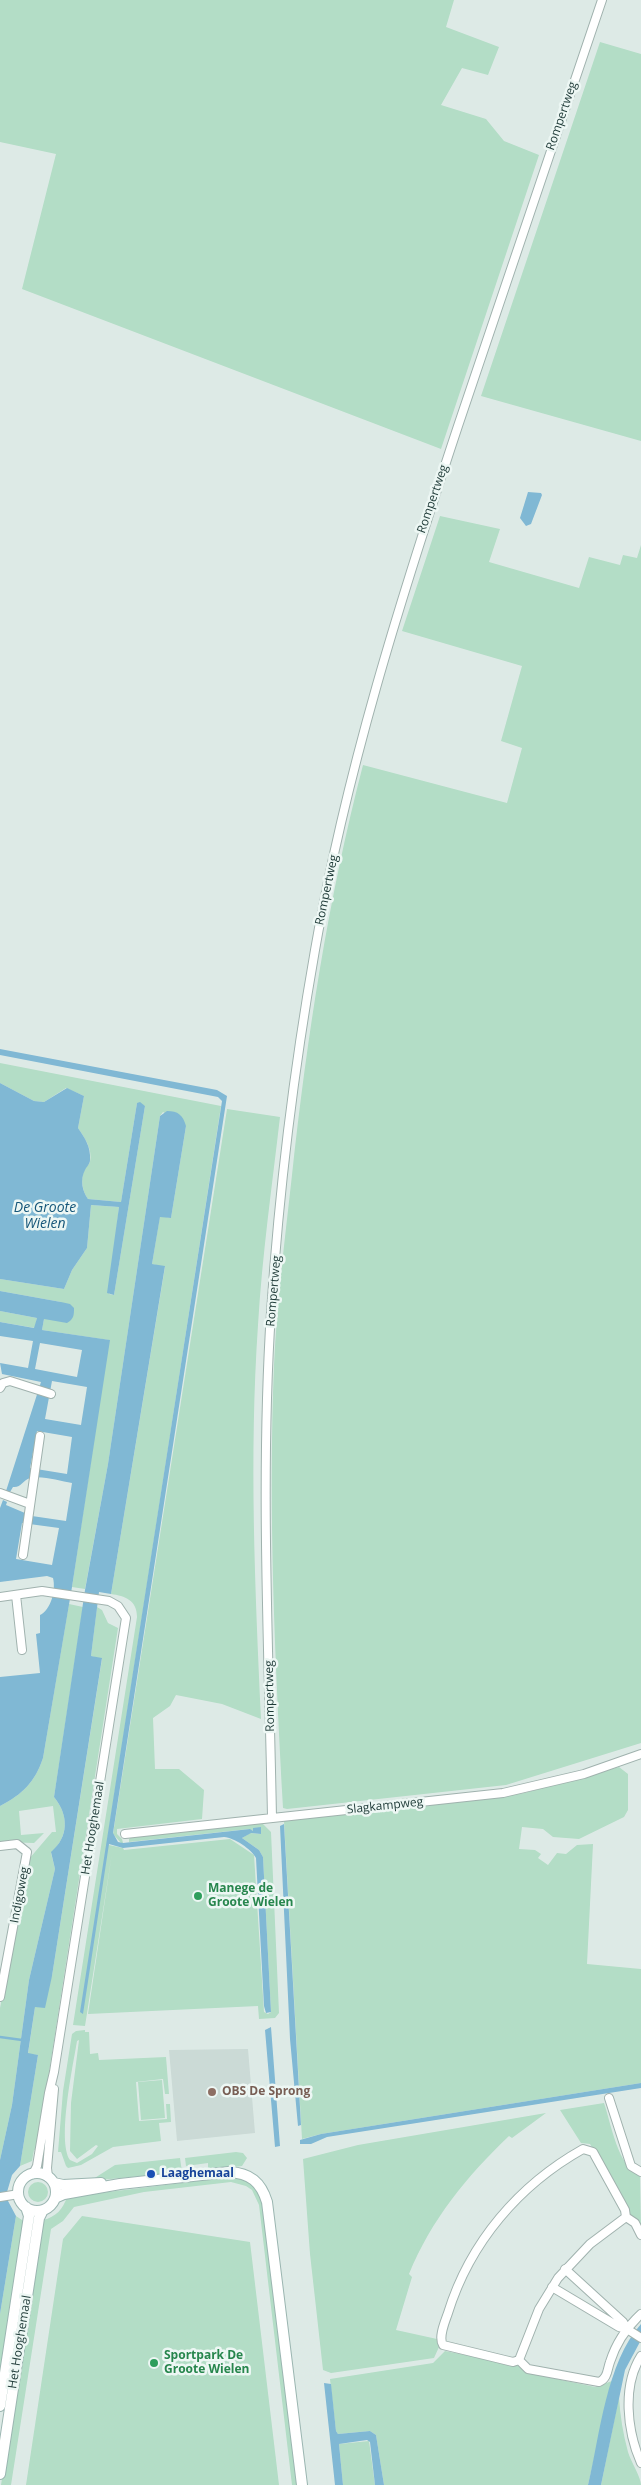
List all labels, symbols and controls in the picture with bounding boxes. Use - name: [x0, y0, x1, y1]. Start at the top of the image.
- street label: Rompertweg: [544, 80, 580, 152]
- street label: Rompertweg: [415, 463, 451, 535]
- street label: Rompertweg: [313, 854, 341, 926]
- water label: De Groote Wielen: [14, 1200, 76, 1232]
- street label: Rompertweg: [264, 1255, 284, 1327]
- street label: Rompertweg: [262, 1660, 278, 1732]
- street label: Het Hooghemaal: [79, 1780, 107, 1876]
- street label: Slagkampweg: [346, 1795, 424, 1817]
- street label: Indigoweg: [7, 1865, 33, 1925]
- place label: Manege de Groote Wielen: [208, 1882, 293, 1910]
- marker: Manege de Groote Wielen: [192, 1890, 204, 1902]
- place label: OBS De Sprong: [222, 2085, 310, 2099]
- marker: OBS De Sprong: [206, 2086, 218, 2098]
- place label: Laaghemaal: [161, 2167, 234, 2181]
- marker: Laaghemaal: [145, 2168, 157, 2180]
- street label: Het Hooghemaal: [6, 2294, 34, 2390]
- place label: Sportpark De Groote Wielen: [164, 2349, 249, 2377]
- marker: Sportpark De Groote Wielen: [148, 2357, 160, 2369]

